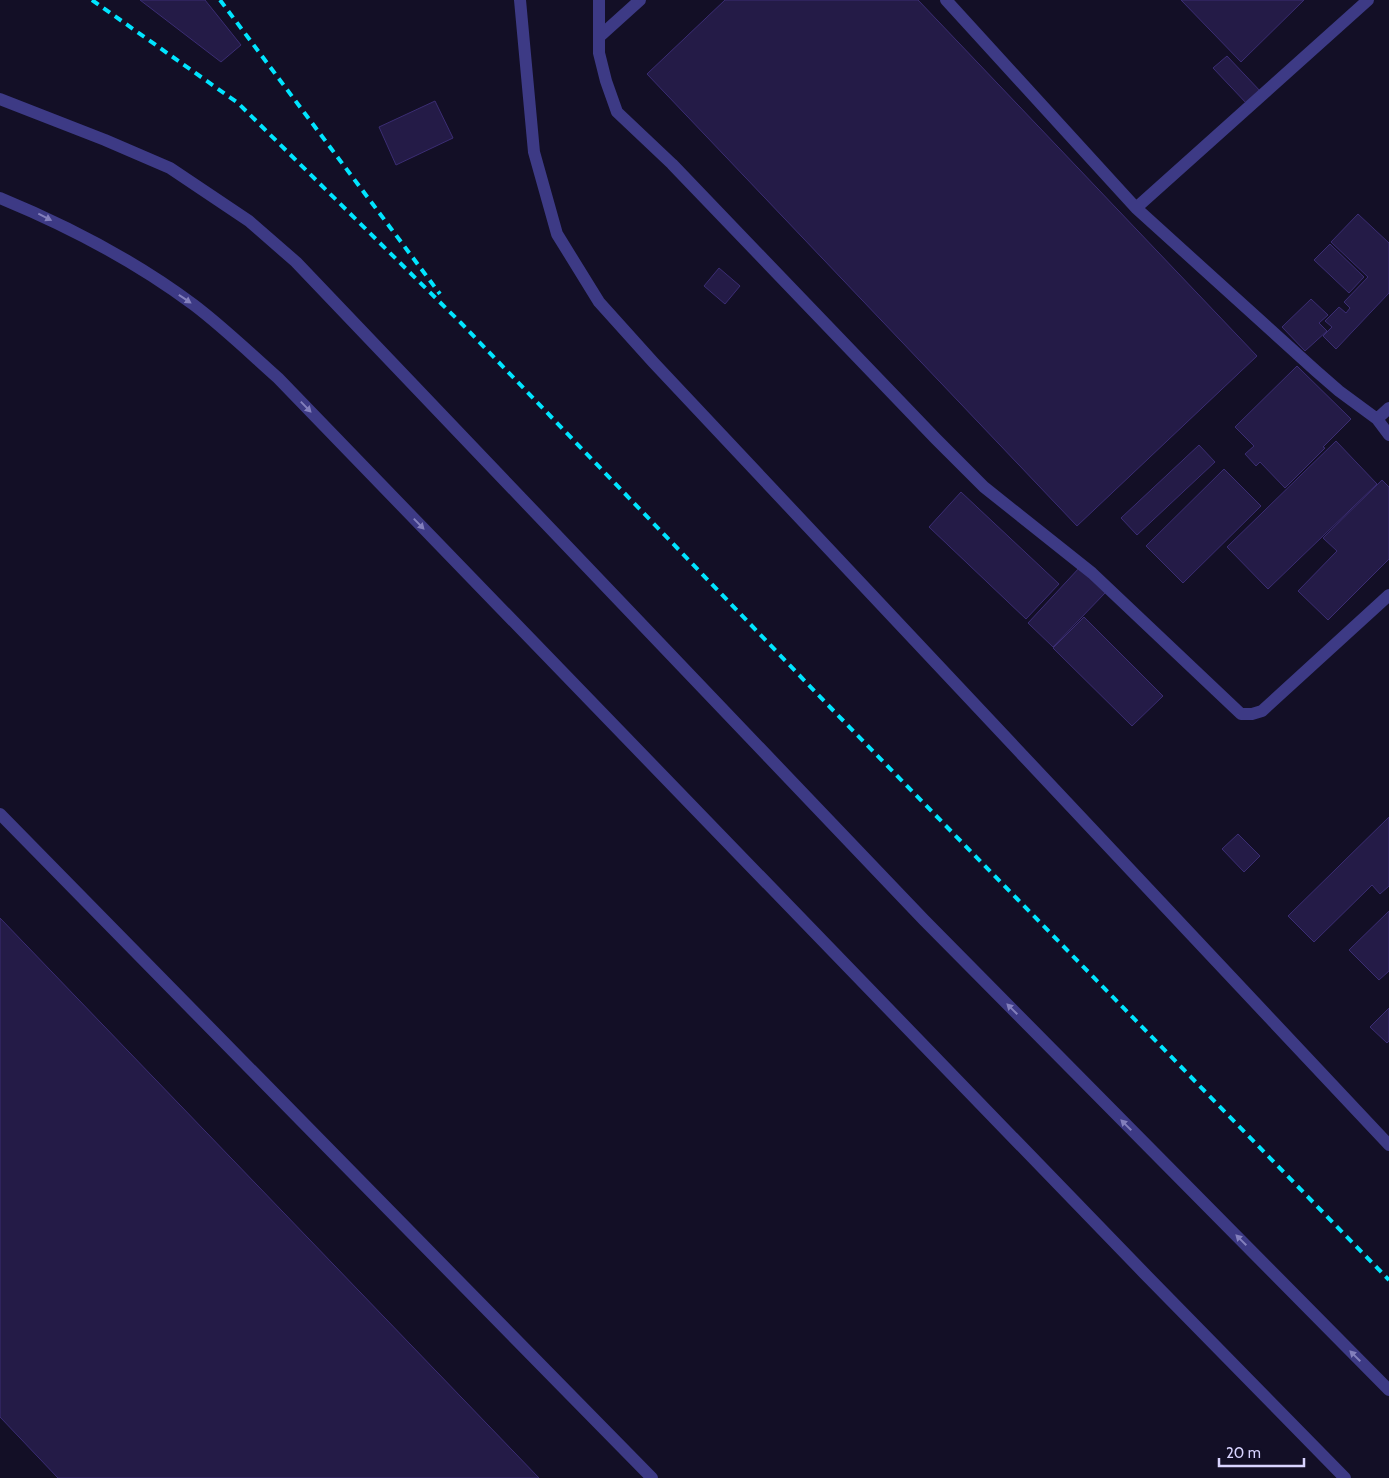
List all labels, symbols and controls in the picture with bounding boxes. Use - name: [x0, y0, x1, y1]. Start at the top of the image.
- one-way arrow: [38, 213, 52, 221]
- one-way arrow: [178, 294, 192, 304]
- one-way arrow: [300, 400, 312, 412]
- one-way arrow: [413, 517, 425, 529]
- one-way arrow: [1006, 1003, 1018, 1015]
- one-way arrow: [1120, 1119, 1132, 1131]
- one-way arrow: [1235, 1234, 1247, 1246]
- one-way arrow: [1349, 1350, 1361, 1362]
- scale bar: [1219, 1436, 1304, 1468]
- text: 20 m: [1226, 1444, 1261, 1462]

